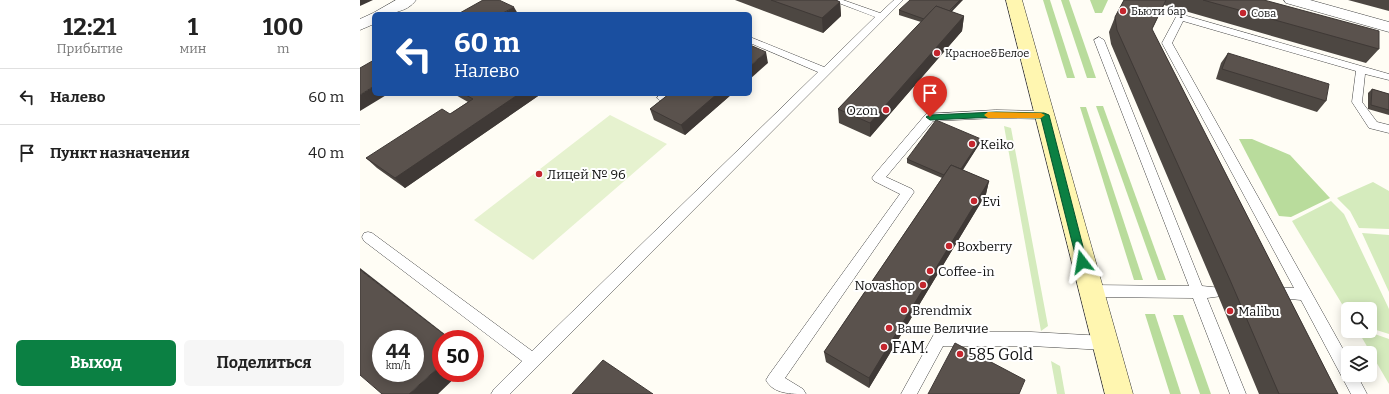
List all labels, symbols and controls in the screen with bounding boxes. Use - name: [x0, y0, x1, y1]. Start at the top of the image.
- place label: Бьюти бар: [1131, 5, 1186, 18]
- marker: Бьюти бар: [1118, 6, 1128, 16]
- place label: Сова: [1251, 7, 1276, 20]
- marker: Сова: [1238, 8, 1248, 18]
- text: 12:21: [63, 13, 116, 41]
- text: 1: [188, 13, 198, 41]
- text: 100: [263, 13, 304, 41]
- text: 60 m: [454, 26, 520, 59]
- icon: left: [388, 28, 440, 80]
- text: Прибытие: [56, 41, 123, 56]
- text: мин: [179, 41, 206, 56]
- text: m: [277, 41, 289, 56]
- place label: Красное&Белое: [945, 47, 1029, 60]
- marker: Красное&Белое: [932, 48, 942, 58]
- text: Налево: [454, 60, 519, 82]
- pin: [913, 76, 947, 117]
- icon: arrive: [919, 82, 941, 104]
- icon: left: [16, 86, 38, 108]
- text: Налево: [50, 88, 105, 106]
- text: 60 m: [308, 88, 344, 106]
- place label: Ozon: [846, 103, 879, 118]
- marker: Ozon: [881, 105, 891, 115]
- place label: Keiko: [980, 137, 1014, 152]
- marker: Keiko: [967, 139, 977, 149]
- icon: arrive: [16, 142, 38, 164]
- text: Пункт назначения: [50, 144, 190, 162]
- text: 40 m: [308, 144, 344, 162]
- place label: Лицей № 96: [547, 167, 626, 182]
- marker: Лицей № 96: [534, 169, 544, 179]
- place label: Evi: [982, 194, 1000, 209]
- marker: Evi: [969, 196, 979, 206]
- place label: Boxberry: [957, 239, 1012, 254]
- marker: Boxberry: [944, 241, 954, 251]
- position arrow: [1061, 241, 1103, 283]
- place label: Coffee-in: [938, 264, 995, 279]
- marker: Coffee-in: [925, 266, 935, 276]
- place label: Novashop: [854, 278, 915, 293]
- marker: Novashop: [918, 280, 928, 290]
- map controls: [1341, 302, 1377, 382]
- button: search: [1341, 302, 1377, 338]
- place label: Brendmix: [912, 303, 972, 318]
- place label: Malibu: [1238, 304, 1280, 319]
- marker: Brendmix: [899, 305, 909, 315]
- marker: Malibu: [1225, 306, 1235, 316]
- place label: Ваше Величие: [897, 321, 988, 336]
- marker: Ваше Величие: [884, 323, 894, 333]
- speed limit sign: 50: [432, 330, 484, 382]
- place label: FAM.: [892, 338, 928, 357]
- text: 44: [386, 339, 410, 363]
- button: Выход: [16, 340, 176, 386]
- button: Поделиться: [184, 340, 344, 386]
- marker: FAM.: [879, 342, 889, 352]
- place label: 585 Gold: [968, 345, 1033, 364]
- button: layers: [1341, 346, 1377, 382]
- marker: 585 Gold: [955, 349, 965, 359]
- text: km/h: [386, 360, 410, 372]

